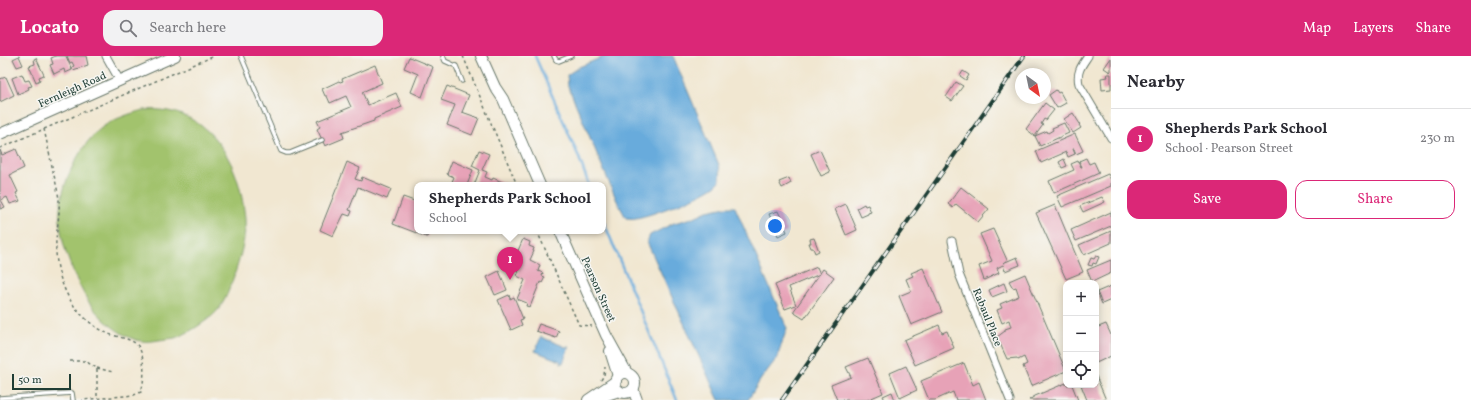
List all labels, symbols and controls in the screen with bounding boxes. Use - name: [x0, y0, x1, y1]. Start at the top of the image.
- search box: [103, 10, 383, 46]
- text: Locato: [20, 15, 79, 41]
- icon: search: [117, 17, 139, 39]
- text: Search here: [149, 18, 226, 39]
- text: Map: [1303, 19, 1331, 38]
- text: Layers: [1353, 19, 1393, 38]
- text: Share: [1415, 19, 1451, 38]
- north arrow: [1015, 68, 1051, 104]
- street label: Fernleigh Road: [36, 69, 109, 112]
- text: Nearby: [1127, 71, 1185, 94]
- text: Shepherds Park School: [1165, 119, 1327, 140]
- text: 1: [1137, 130, 1143, 148]
- text: 230 m: [1420, 130, 1455, 148]
- text: School · Pearson Street: [1165, 140, 1293, 158]
- button: Save: [1127, 180, 1287, 219]
- button: Share: [1295, 180, 1455, 219]
- popup: [414, 182, 606, 234]
- text: Shepherds Park School: [429, 189, 591, 210]
- text: School: [429, 210, 467, 228]
- your location: [765, 216, 785, 236]
- pin: 1: [497, 247, 523, 280]
- street label: Pearson Street: [577, 255, 619, 325]
- map controls: [1063, 280, 1099, 388]
- button: +: [1063, 280, 1099, 316]
- street label: Rabaul Place: [968, 286, 1005, 349]
- button: −: [1063, 316, 1099, 352]
- button: locate: [1063, 352, 1099, 388]
- scale bar: [12, 372, 71, 391]
- text: 50 m: [18, 373, 42, 388]

